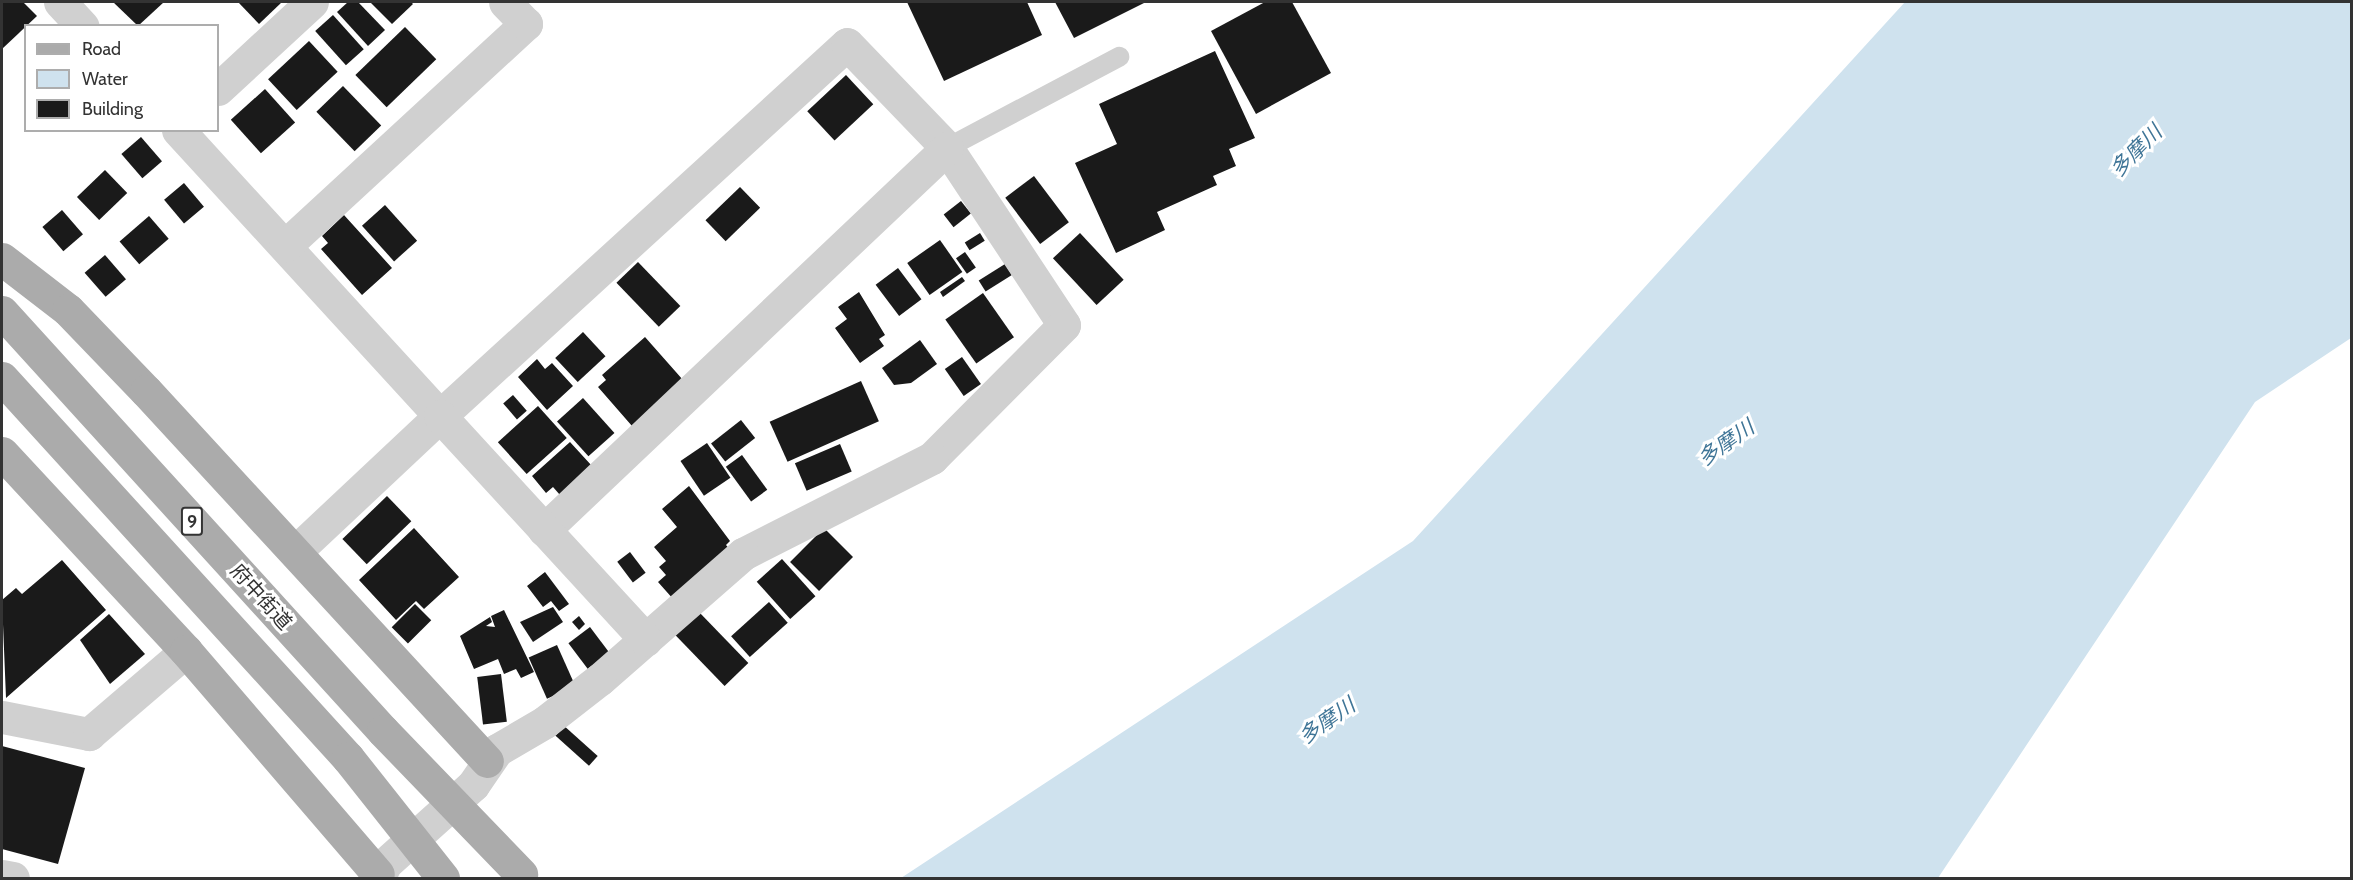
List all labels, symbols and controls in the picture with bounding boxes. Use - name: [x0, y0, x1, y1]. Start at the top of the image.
- legend: [24, 24, 219, 132]
- text: Road: [82, 38, 121, 60]
- text: Water: [82, 68, 128, 90]
- text: Building: [82, 98, 143, 120]
- water label: 多摩川: [2105, 120, 2167, 182]
- water label: 多摩川: [1693, 415, 1759, 471]
- road number: 9: [180, 506, 204, 536]
- street label: 府中街道: [225, 559, 297, 635]
- water label: 多摩川: [1294, 693, 1360, 749]

